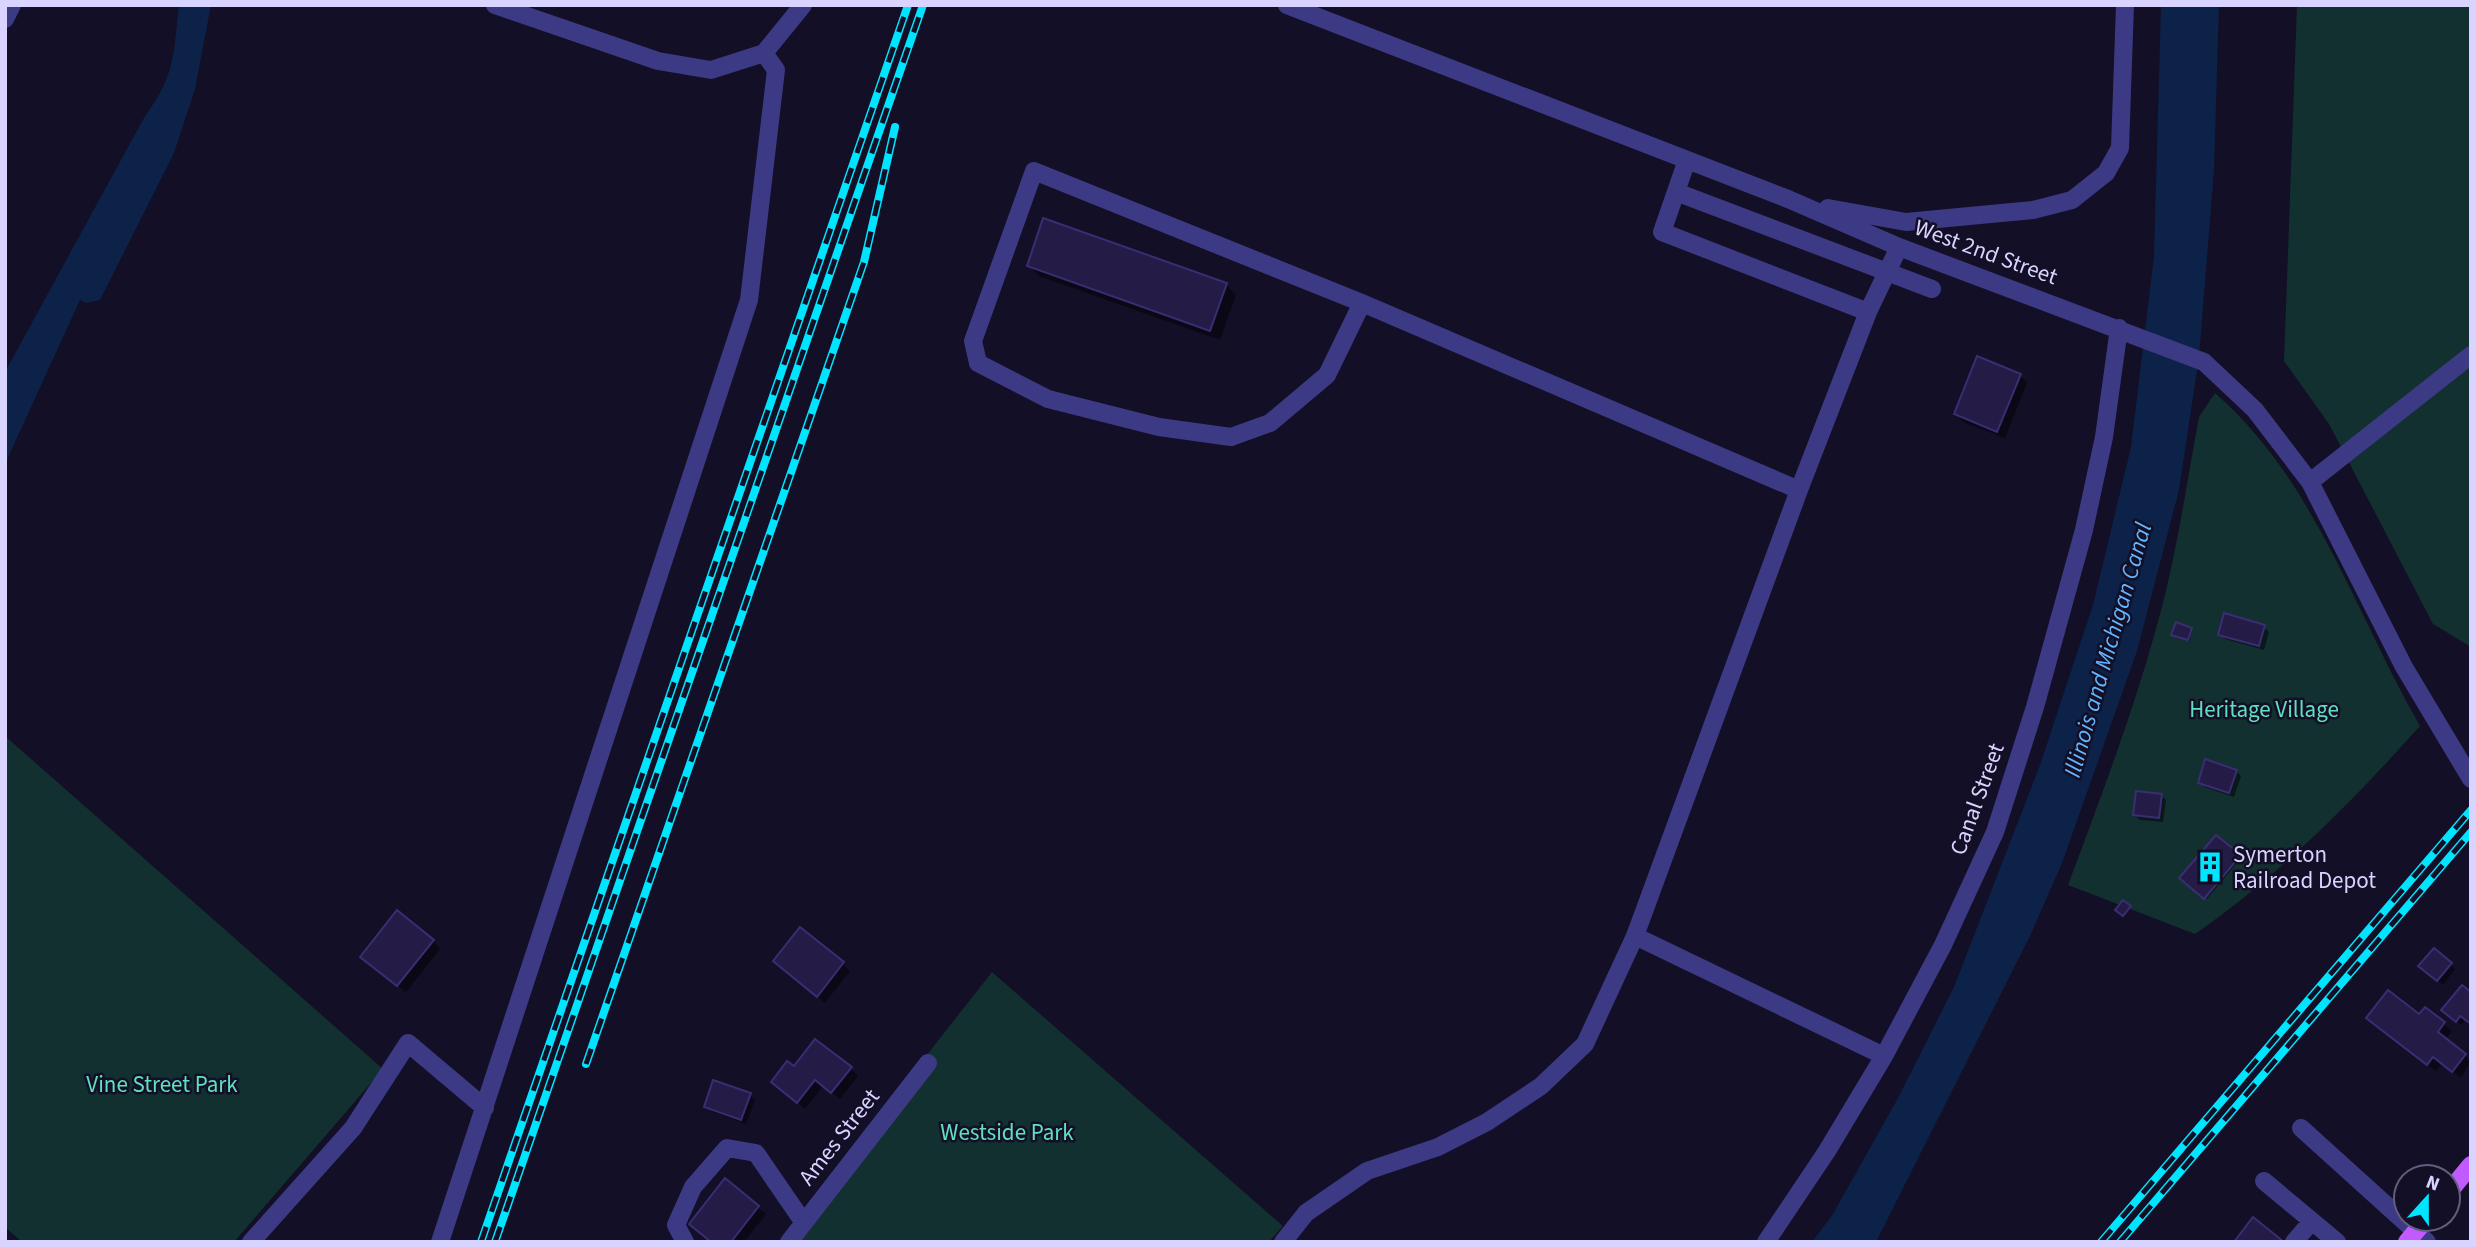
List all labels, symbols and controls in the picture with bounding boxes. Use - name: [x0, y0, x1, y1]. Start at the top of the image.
- street label: West 2nd Street: [1910, 211, 2062, 293]
- water label: Illinois and Michigan Canal: [2055, 518, 2161, 781]
- park label: Heritage Village: [2189, 693, 2339, 726]
- street label: Canal Street: [1941, 738, 2013, 860]
- place label: Symerton Railroad Depot: [2233, 838, 2376, 897]
- building icon: Symerton Railroad Depot: [2193, 850, 2227, 884]
- park label: Vine Street Park: [86, 1068, 238, 1101]
- street label: Ames Street: [791, 1081, 887, 1192]
- park label: Westside Park: [940, 1116, 1074, 1149]
- north arrow: [2392, 1163, 2462, 1233]
- text: N: [2422, 1169, 2443, 1198]

